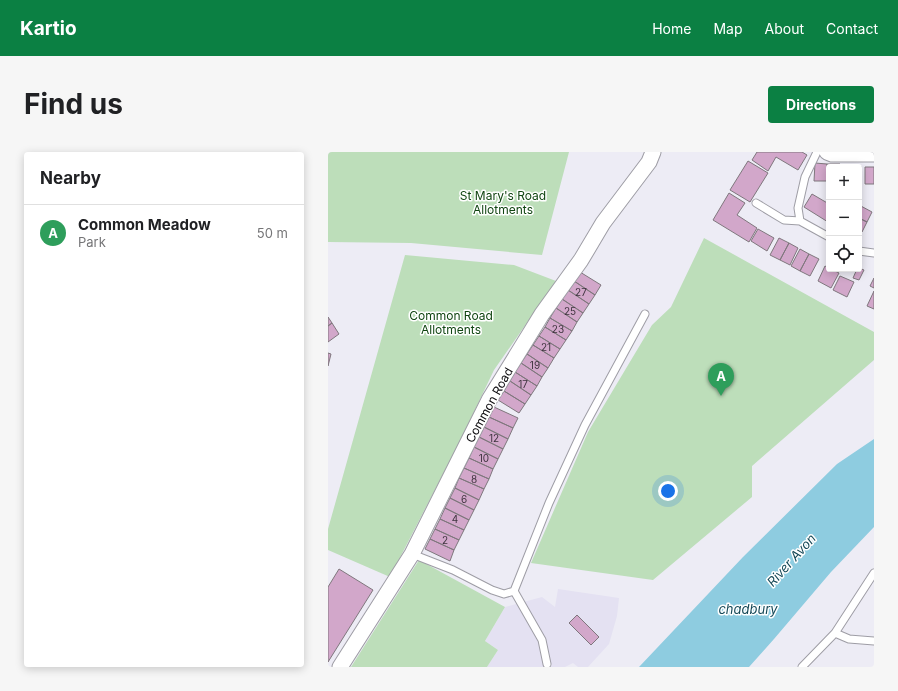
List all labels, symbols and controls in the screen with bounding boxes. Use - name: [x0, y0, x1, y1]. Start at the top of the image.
- text: Kartio: [20, 17, 77, 40]
- text: Home: [652, 20, 691, 37]
- text: Map: [713, 20, 743, 37]
- text: About: [765, 20, 804, 37]
- text: Contact: [826, 20, 878, 37]
- button: Directions: [768, 86, 874, 123]
- text: Find us: [24, 87, 123, 121]
- map controls: [826, 164, 862, 272]
- button: +: [826, 164, 862, 200]
- text: Nearby: [40, 168, 101, 188]
- park label: St Mary's Road Allotments: [460, 188, 546, 217]
- button: −: [826, 200, 862, 236]
- text: Common Meadow: [78, 215, 211, 234]
- text: A: [48, 225, 58, 241]
- text: 50 m: [257, 225, 288, 241]
- text: Park: [78, 234, 106, 250]
- button: locate: [826, 236, 862, 272]
- house number: 27: [575, 286, 587, 298]
- house number: 25: [564, 305, 576, 317]
- park label: Common Road Allotments: [409, 308, 493, 337]
- house number: 23: [552, 323, 564, 335]
- house number: 21: [541, 341, 551, 353]
- house number: 19: [530, 359, 540, 371]
- pin: A: [708, 363, 734, 396]
- street label: Common Road: [462, 365, 516, 445]
- house number: 17: [518, 378, 528, 390]
- house number: 12: [489, 432, 499, 444]
- house number: 10: [479, 452, 489, 464]
- house number: 8: [471, 473, 477, 485]
- your location: [658, 481, 678, 501]
- house number: 6: [461, 493, 467, 505]
- house number: 4: [452, 513, 458, 525]
- water label: River Avon: [763, 530, 819, 590]
- house number: 2: [442, 534, 448, 546]
- water label: chadbury: [718, 601, 778, 617]

